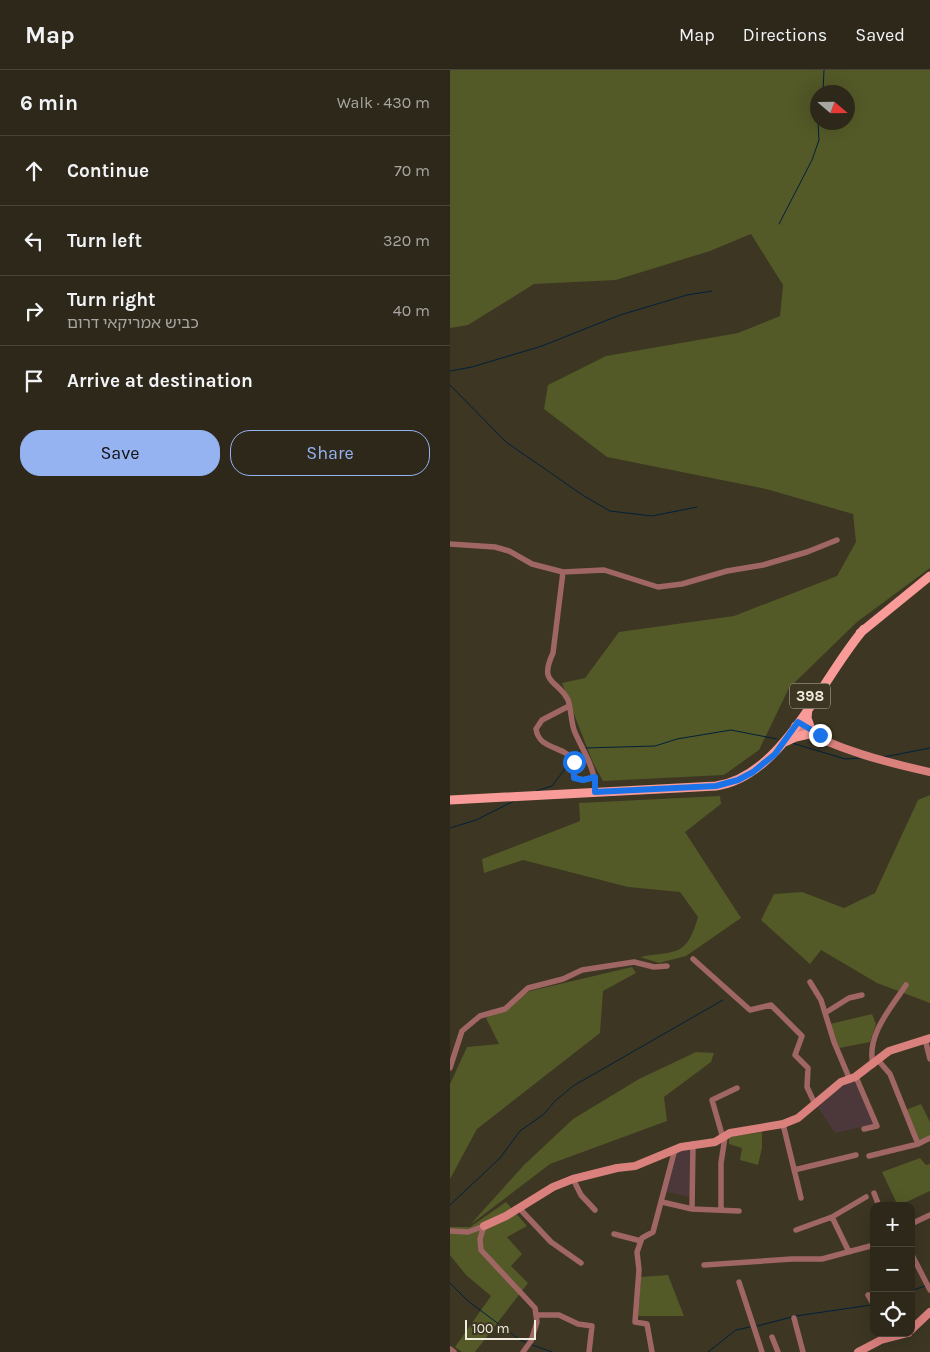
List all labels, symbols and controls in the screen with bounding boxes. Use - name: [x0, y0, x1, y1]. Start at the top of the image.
- text: Map: [25, 21, 75, 49]
- text: Map: [679, 24, 715, 46]
- text: Directions: [743, 24, 827, 46]
- text: Saved: [855, 24, 905, 46]
- north arrow: [810, 85, 855, 130]
- text: 6 min: [20, 91, 78, 115]
- text: Walk · 430 m: [337, 93, 430, 112]
- icon: ahead: [20, 157, 48, 185]
- text: Continue: [67, 160, 149, 182]
- text: 70 m: [394, 161, 430, 180]
- icon: left: [20, 227, 48, 255]
- text: Turn left: [67, 230, 142, 252]
- text: 320 m: [383, 231, 430, 250]
- text: Turn right: [67, 289, 156, 311]
- icon: right: [20, 297, 48, 325]
- text: 40 m: [393, 301, 430, 320]
- text: כביש אמריקאי דרום: [67, 313, 199, 332]
- icon: arrive: [20, 367, 48, 395]
- text: Arrive at destination: [67, 370, 253, 392]
- button: Save: [20, 430, 220, 476]
- button: Share: [230, 430, 430, 476]
- road number: 398: [790, 684, 830, 708]
- route end: [809, 724, 832, 747]
- route start: [563, 751, 586, 774]
- map controls: [870, 1202, 915, 1337]
- button: +: [870, 1202, 915, 1247]
- button: −: [870, 1247, 915, 1292]
- button: locate: [870, 1292, 915, 1337]
- scale bar: [465, 1317, 536, 1340]
- text: 100 m: [472, 1320, 510, 1337]

